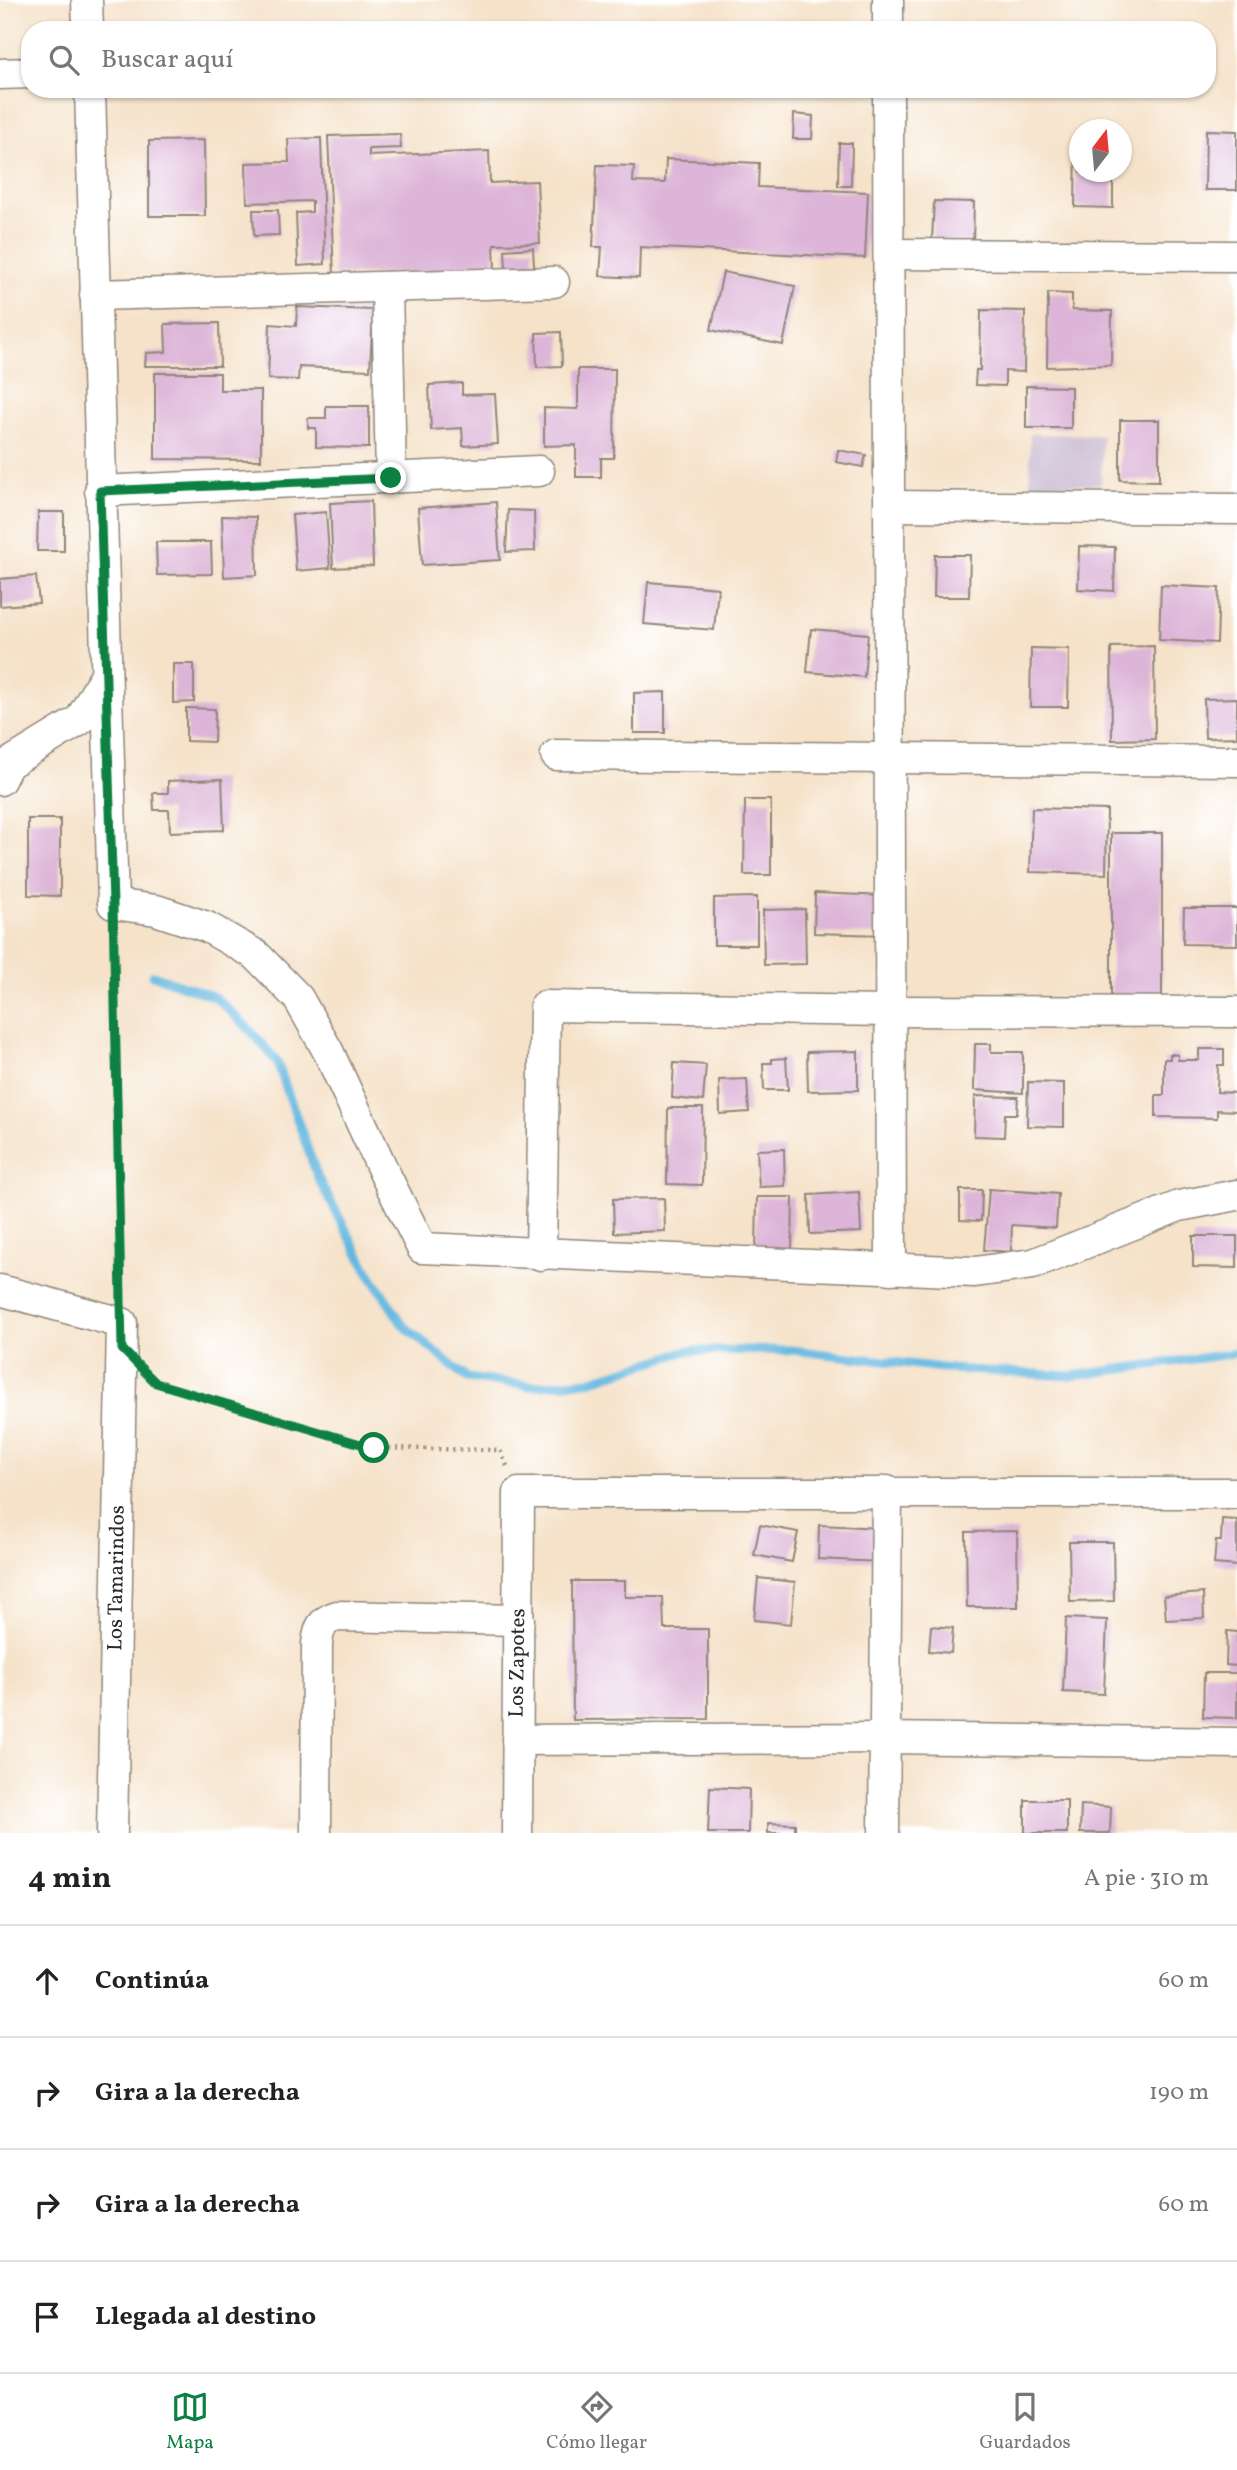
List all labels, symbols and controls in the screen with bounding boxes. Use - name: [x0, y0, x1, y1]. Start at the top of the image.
- search box: [21, 21, 1216, 98]
- icon: search: [45, 41, 83, 79]
- text: Buscar aquí: [101, 42, 233, 78]
- north arrow: [1069, 119, 1132, 182]
- route end: [375, 462, 406, 493]
- route start: [358, 1432, 389, 1463]
- street label: Los Tamarindos: [101, 1505, 133, 1651]
- street label: Los Zapotes: [503, 1608, 533, 1718]
- text: 4 min: [28, 1858, 112, 1900]
- text: A pie · 310 m: [1084, 1863, 1209, 1895]
- icon: ahead: [28, 1962, 66, 2000]
- text: Continúa: [95, 1963, 209, 1999]
- text: 60 m: [1159, 1965, 1209, 1997]
- icon: right: [28, 2074, 66, 2112]
- text: Gira a la derecha: [95, 2075, 300, 2111]
- text: 190 m: [1149, 2077, 1209, 2109]
- icon: right: [28, 2186, 66, 2224]
- text: Gira a la derecha: [95, 2187, 300, 2223]
- text: 60 m: [1159, 2189, 1209, 2221]
- icon: arrive: [28, 2298, 66, 2336]
- text: Llegada al destino: [95, 2299, 316, 2335]
- tab: Mapa: [166, 2388, 214, 2456]
- tab: Cómo llegar: [546, 2388, 647, 2456]
- tab: Guardados: [980, 2388, 1071, 2456]

